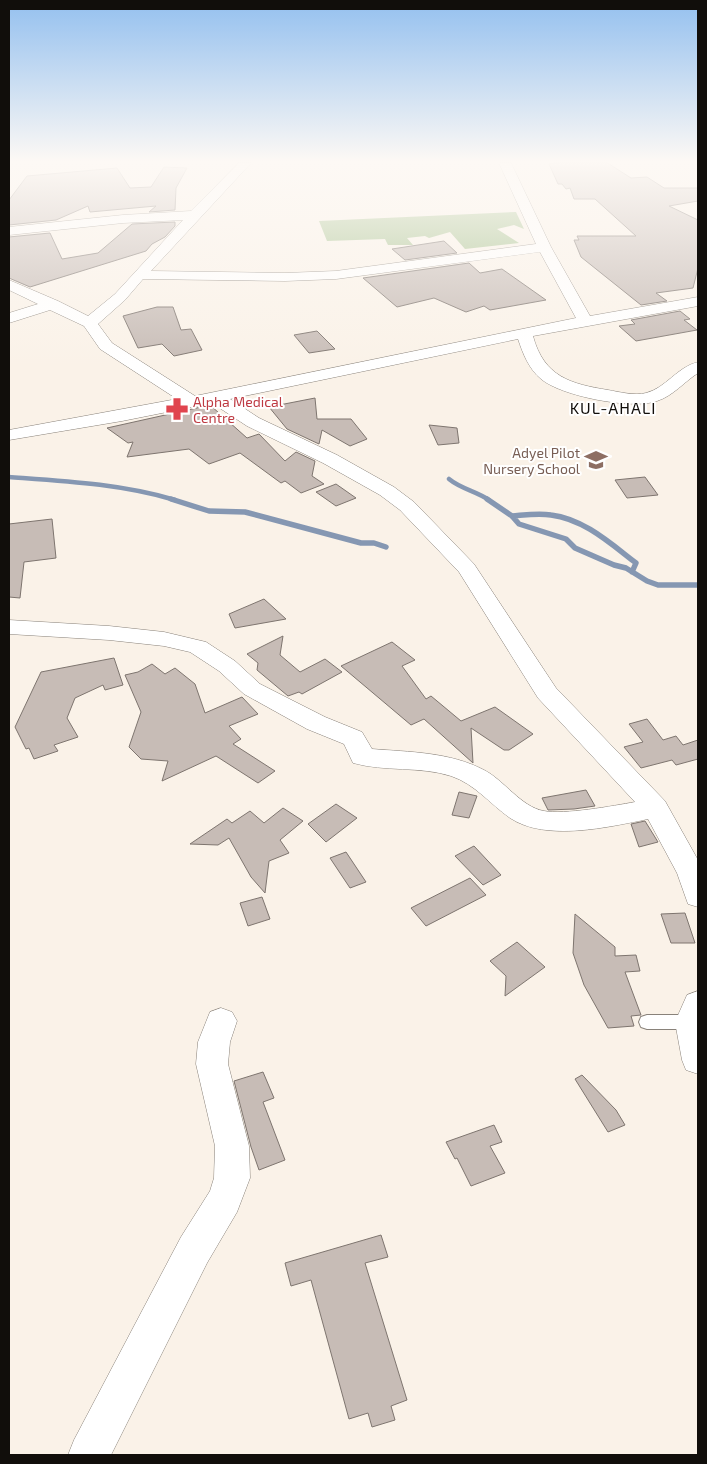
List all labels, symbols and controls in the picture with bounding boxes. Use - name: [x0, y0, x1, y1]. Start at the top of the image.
- place label: Alpha Medical Centre: [193, 393, 284, 426]
- pharmacy icon: Alpha Medical Centre: [164, 396, 190, 422]
- district label: KUL-AHALI: [570, 398, 656, 417]
- place label: Adyel Pilot Nursery School: [483, 444, 581, 477]
- school or university icon: Adyel Pilot Nursery School: [583, 447, 609, 473]

